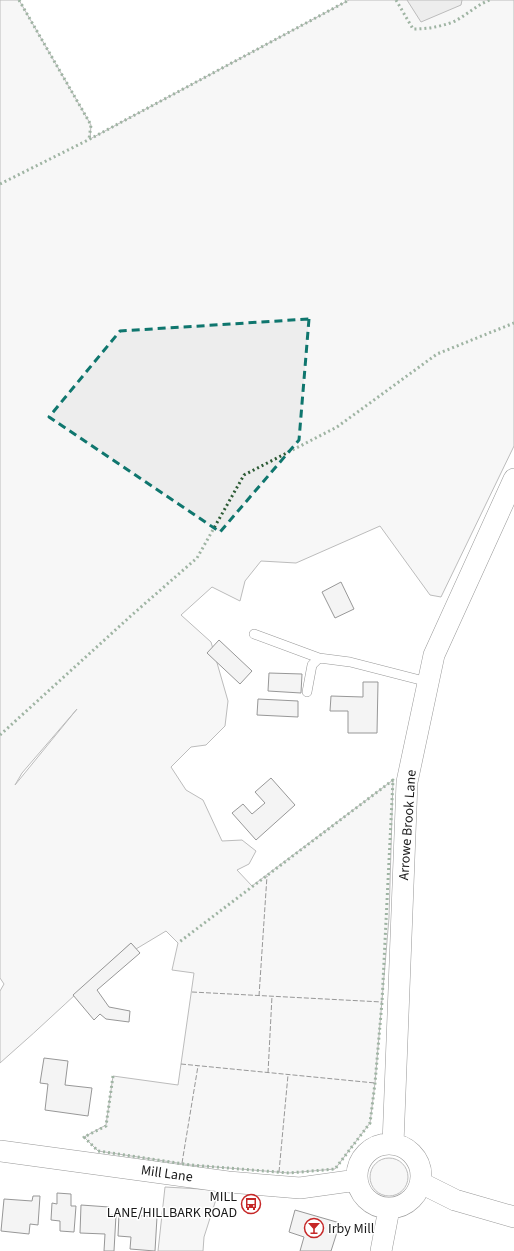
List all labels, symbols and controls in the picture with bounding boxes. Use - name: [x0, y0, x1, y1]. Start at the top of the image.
- street label: Arrowe Brook Lane: [394, 769, 422, 881]
- street label: Mill Lane: [140, 1160, 194, 1188]
- place label: MILL LANE/HILLBARK ROAD: [107, 1187, 237, 1223]
- bus stop icon: MILL LANE/HILLBARK ROAD: [240, 1193, 262, 1215]
- bar icon: Irby Mill: [303, 1217, 325, 1239]
- place label: Irby Mill: [328, 1219, 375, 1239]

